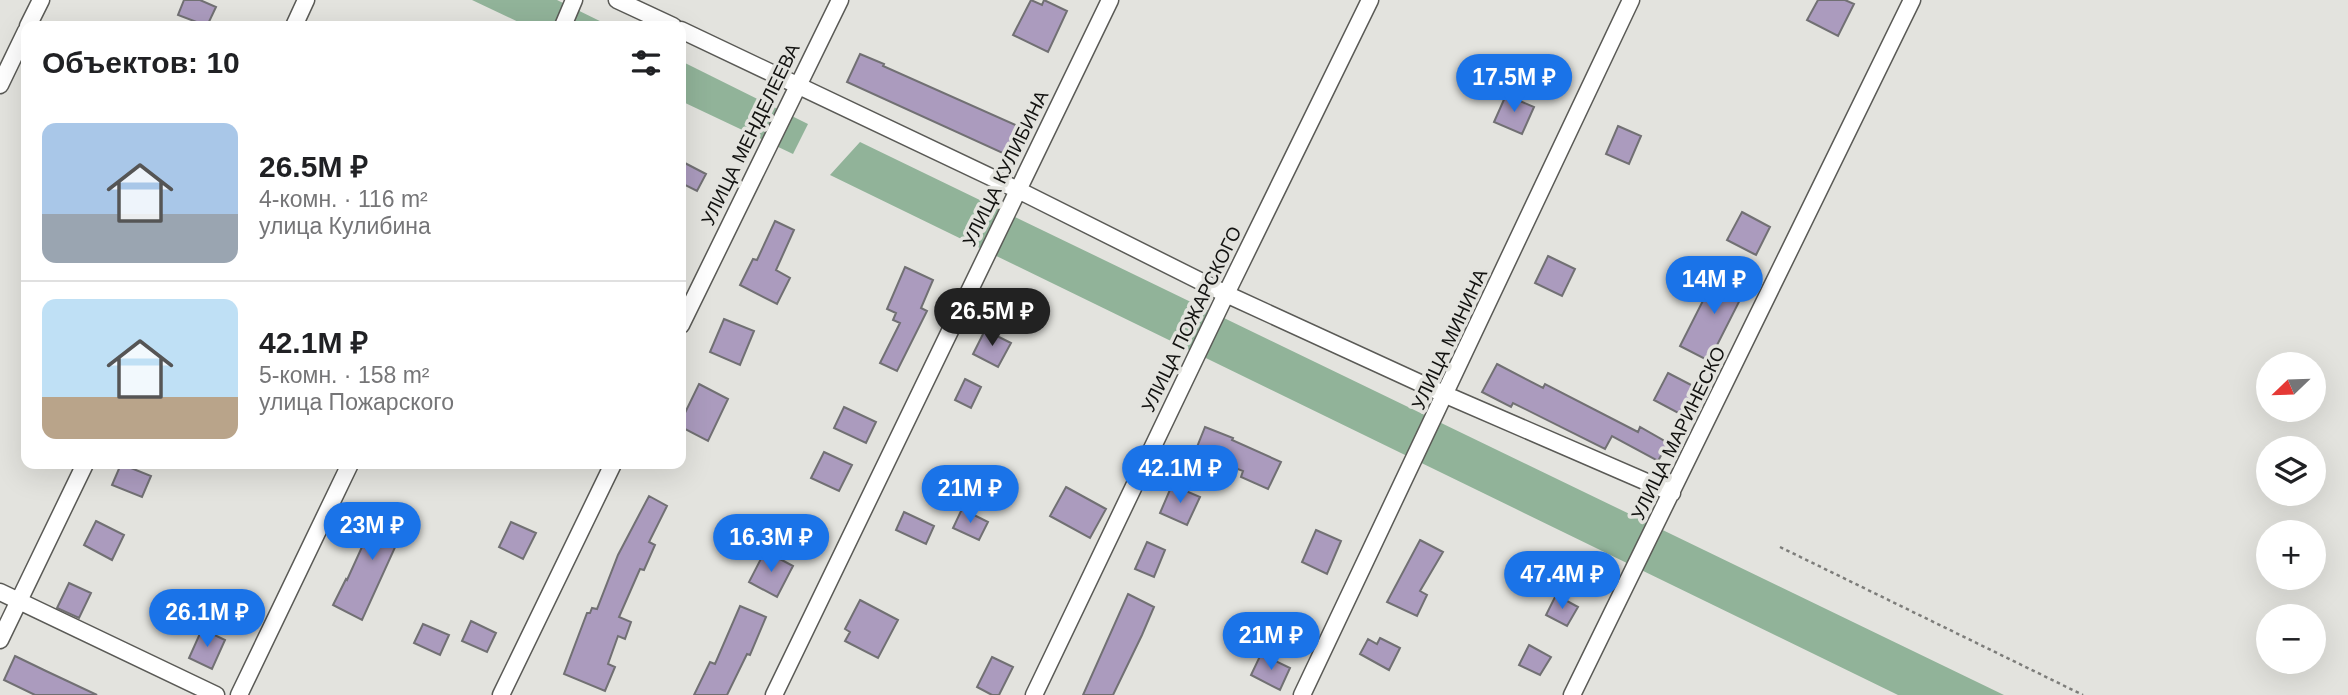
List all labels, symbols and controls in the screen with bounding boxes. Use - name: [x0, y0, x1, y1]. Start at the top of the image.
- street label: УЛИЦА МЕНДЕЛЕЕВА: [697, 40, 804, 229]
- icon: filters: [627, 44, 665, 82]
- text: Объектов: 10: [42, 46, 240, 79]
- pin: 17.5M ₽: [1449, 54, 1579, 114]
- text: 17.5M ₽: [1472, 64, 1556, 90]
- street label: УЛИЦА КУЛИБИНА: [959, 87, 1052, 250]
- text: 26.5M ₽: [259, 150, 368, 183]
- icon: home: [98, 151, 182, 235]
- text: 4-комн. · 116 m²: [259, 186, 428, 212]
- text: улица Кулибина: [259, 213, 431, 239]
- street label: УЛИЦА ПОЖАРСКОГО: [1137, 223, 1246, 415]
- pin: 14M ₽: [1665, 256, 1763, 316]
- street label: УЛИЦА МИНИНА: [1408, 265, 1491, 413]
- text: 14M ₽: [1682, 266, 1746, 292]
- pin: 26.5M ₽: [927, 288, 1057, 348]
- text: 26.5M ₽: [950, 298, 1034, 324]
- text: 42.1M ₽: [259, 326, 368, 359]
- icon: home: [98, 327, 182, 411]
- street label: УЛИЦА МАРИНЕСКО: [1627, 343, 1730, 523]
- north arrow: [2256, 352, 2326, 422]
- map controls: [2256, 352, 2326, 674]
- text: 5-комн. · 158 m²: [259, 362, 430, 388]
- text: улица Пожарского: [259, 389, 454, 415]
- button: layers: [2256, 436, 2326, 506]
- pin: 42.1M ₽: [1115, 446, 1245, 505]
- text: 42.1M ₽: [1138, 455, 1222, 481]
- pin: 21M ₽: [921, 466, 1019, 525]
- text: 21M ₽: [938, 475, 1002, 501]
- pin: 23M ₽: [323, 503, 421, 562]
- text: 23M ₽: [340, 512, 404, 538]
- pin: 16.3M ₽: [706, 514, 836, 574]
- button: +: [2256, 520, 2326, 590]
- text: 16.3M ₽: [729, 524, 813, 550]
- pin: 47.4M ₽: [1497, 552, 1627, 611]
- text: 47.4M ₽: [1520, 561, 1604, 587]
- pin: 26.1M ₽: [142, 590, 272, 649]
- text: 26.1M ₽: [165, 599, 249, 625]
- button: −: [2256, 604, 2326, 674]
- pin: 21M ₽: [1222, 612, 1320, 672]
- text: 21M ₽: [1239, 622, 1303, 648]

